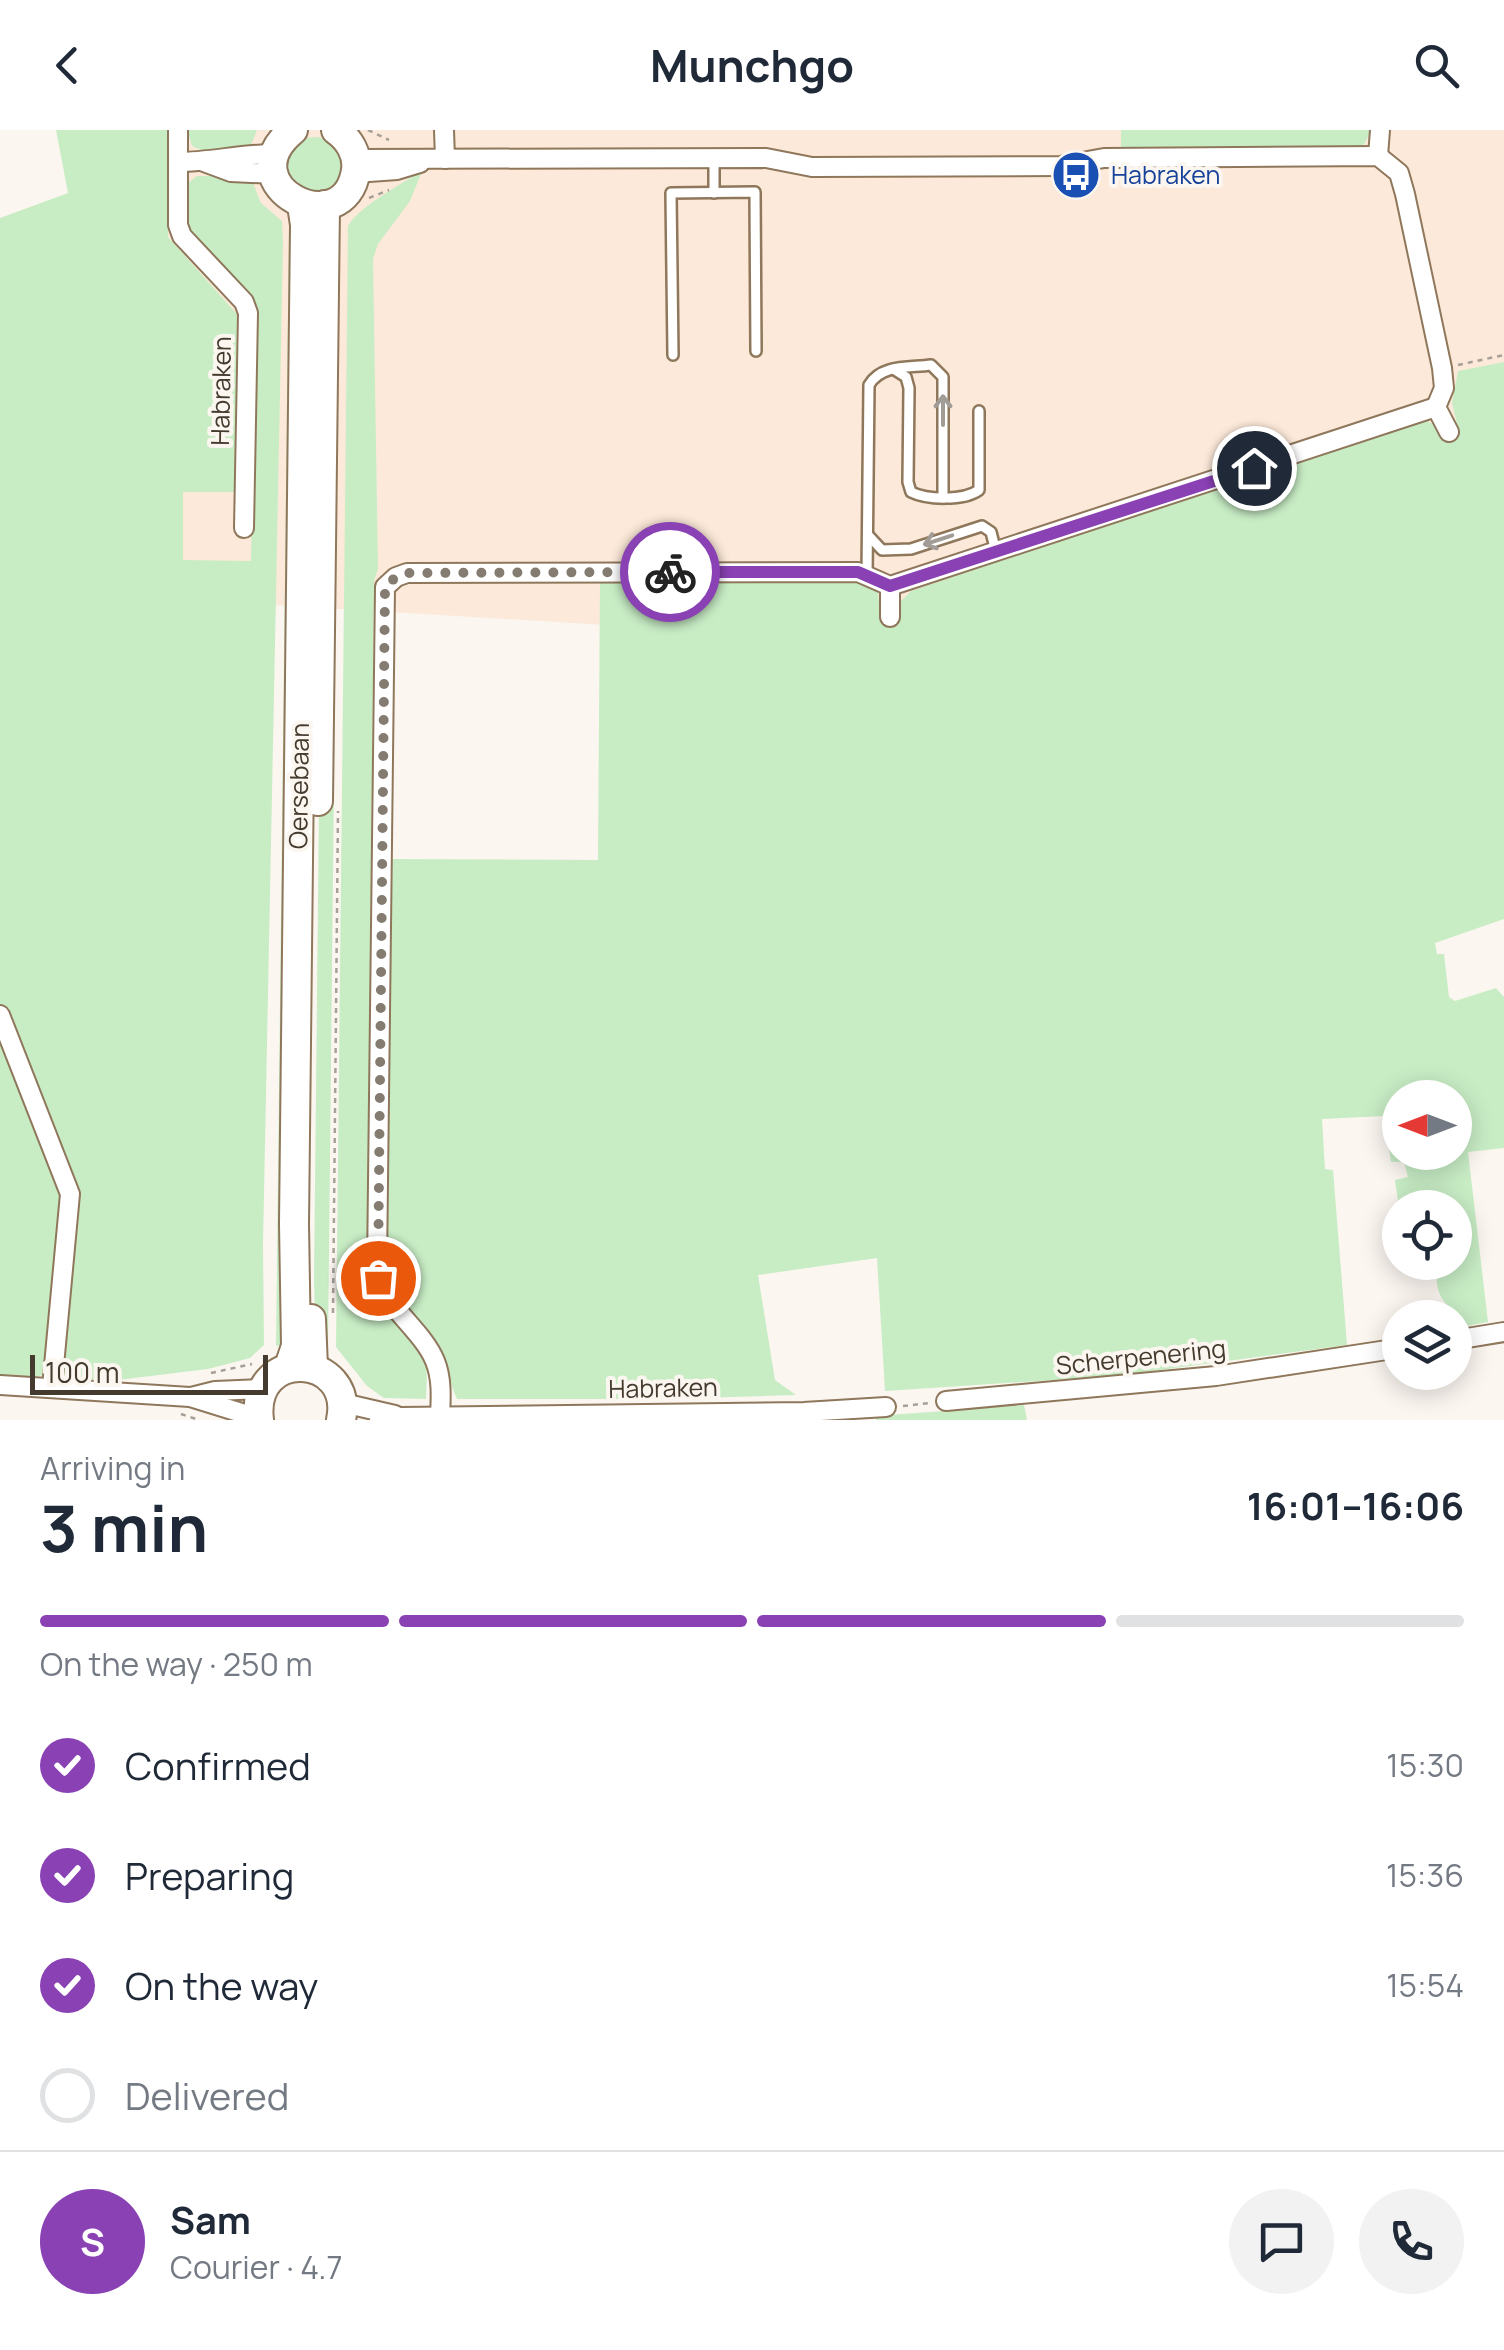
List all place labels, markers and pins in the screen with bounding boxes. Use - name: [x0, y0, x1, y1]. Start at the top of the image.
- bus stop icon: Habraken: [1050, 149, 1102, 201]
- place label: Habraken: [1111, 157, 1220, 192]
- pin: [1212, 426, 1297, 511]
- pin: [336, 1236, 421, 1321]

